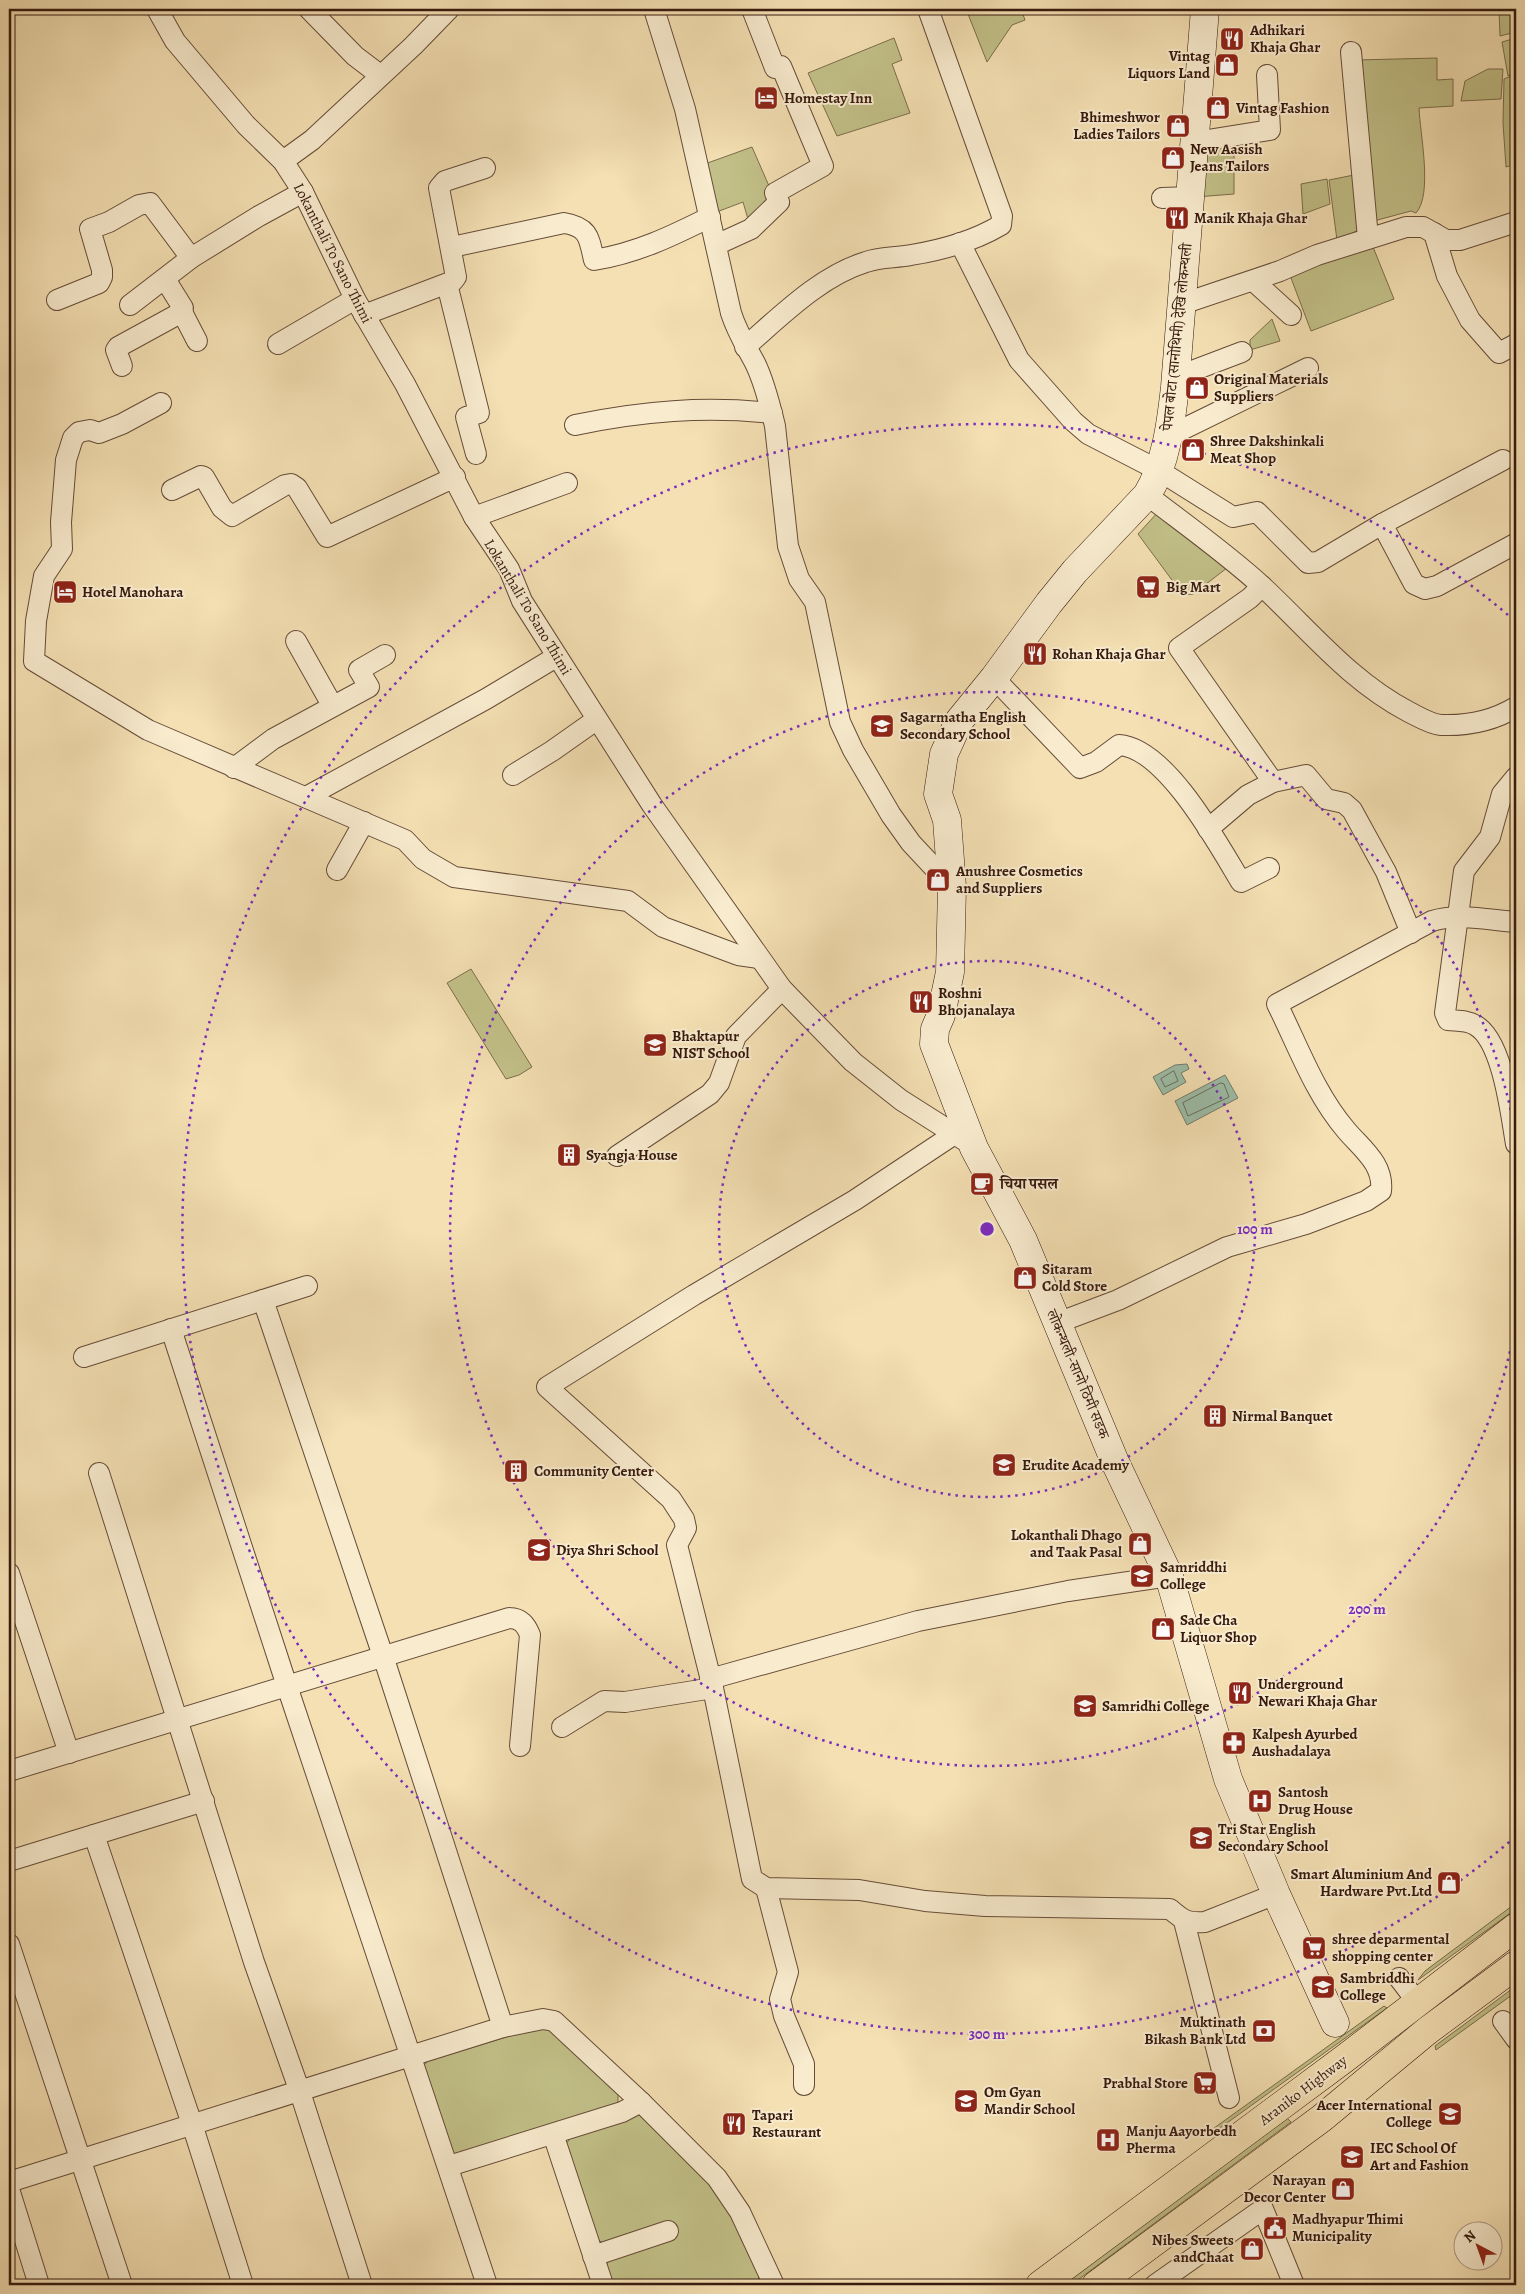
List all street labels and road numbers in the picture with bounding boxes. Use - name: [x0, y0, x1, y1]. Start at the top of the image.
- street label: Lokanthali To Sano Thimi: [289, 179, 377, 327]
- street label: पेपल बोटा (सानोथिमी) देखि लोकन्थली: [1157, 241, 1197, 433]
- street label: Lokanthali To Sano Thimi: [479, 535, 577, 679]
- street label: लोकन्थली-सानो ठिमी सडक: [1041, 1305, 1115, 1443]
- street label: Araniko Highway: [1254, 2050, 1351, 2130]

